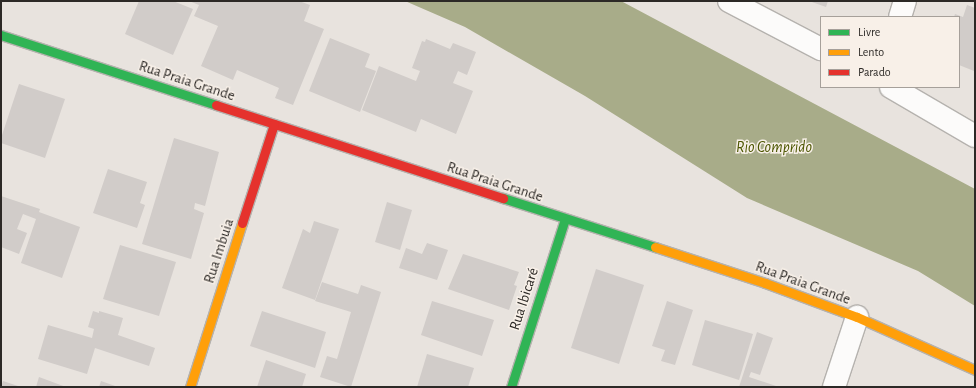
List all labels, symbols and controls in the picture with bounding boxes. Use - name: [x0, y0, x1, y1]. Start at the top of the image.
- legend: [820, 16, 960, 88]
- text: Livre: [858, 26, 880, 38]
- text: Lento: [858, 46, 884, 58]
- street label: Rua Praia Grande: [137, 57, 237, 105]
- text: Parado: [858, 66, 891, 78]
- water label: Rio Comprido: [736, 137, 812, 157]
- street label: Rua Praia Grande: [445, 158, 545, 206]
- street label: Rua Imbuia: [200, 216, 238, 286]
- street label: Rua Praia Grande: [753, 257, 853, 309]
- street label: Rua Ibicaré: [505, 266, 543, 332]

